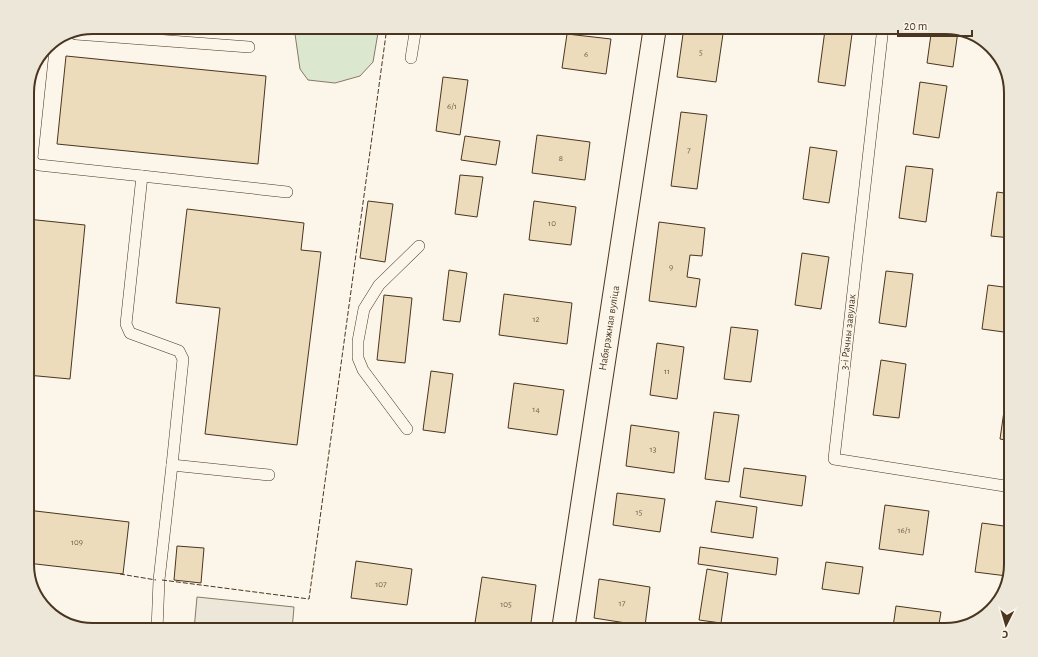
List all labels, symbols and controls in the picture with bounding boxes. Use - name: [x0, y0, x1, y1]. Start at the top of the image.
- scale bar: [898, 12, 972, 38]
- text: 20 m: [904, 20, 927, 32]
- house number: 5: [699, 48, 703, 57]
- house number: 6: [584, 50, 588, 59]
- house number: 6/1: [447, 102, 457, 111]
- house number: 7: [687, 146, 691, 155]
- house number: 8: [559, 154, 563, 163]
- house number: 10: [548, 219, 556, 228]
- house number: 9: [669, 263, 673, 272]
- street label: Набярэжная вуліца: [597, 285, 621, 371]
- street label: 3-і Рачны завулак: [839, 293, 857, 371]
- house number: 12: [532, 315, 540, 324]
- house number: 11: [664, 367, 670, 376]
- house number: 14: [532, 405, 540, 414]
- house number: 13: [650, 445, 657, 454]
- house number: 15: [636, 508, 643, 517]
- house number: 16/1: [897, 526, 911, 535]
- house number: 109: [71, 538, 83, 547]
- house number: 107: [375, 580, 387, 589]
- house number: 17: [619, 599, 626, 608]
- house number: 105: [500, 600, 512, 609]
- north arrow: [986, 605, 1026, 645]
- text: С: [1002, 629, 1009, 640]

